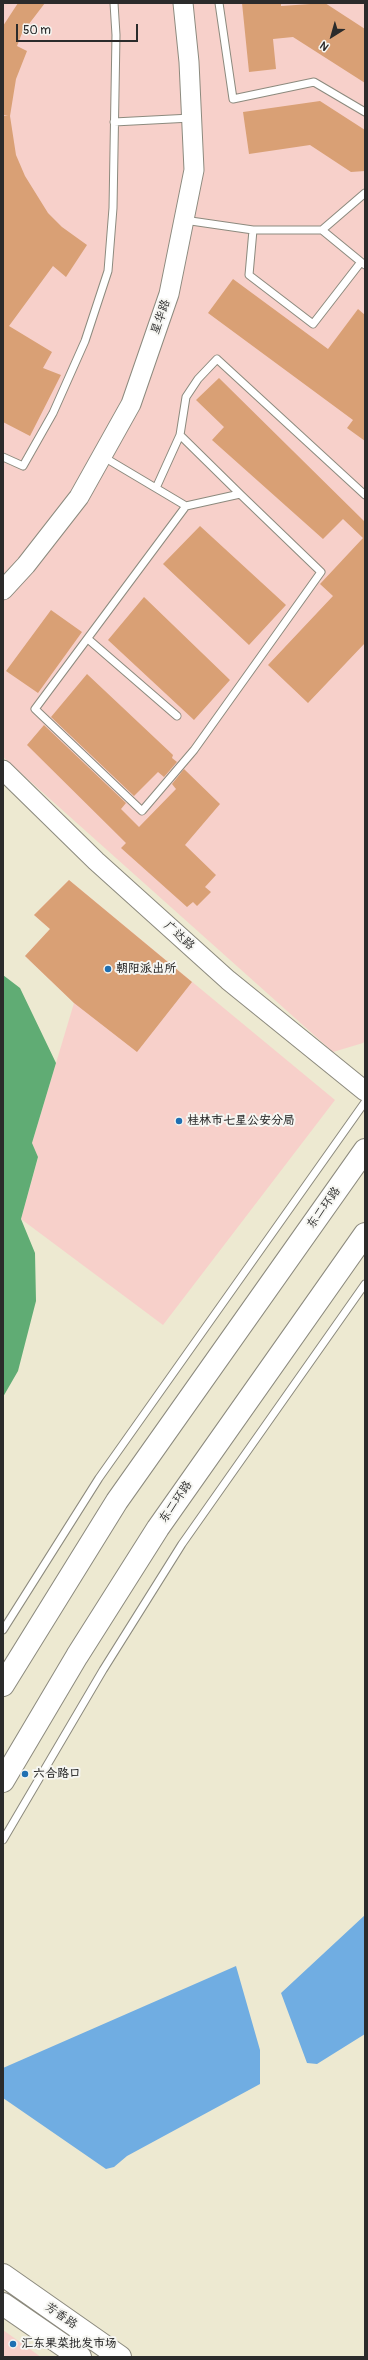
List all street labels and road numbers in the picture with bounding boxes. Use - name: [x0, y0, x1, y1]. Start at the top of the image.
- street label: 星华路: [148, 298, 174, 336]
- street label: 广达路: [161, 919, 197, 953]
- street label: 东二环路: [304, 1184, 344, 1232]
- street label: 东二环路: [156, 1478, 196, 1526]
- street label: 芳香路: [42, 2300, 80, 2332]

